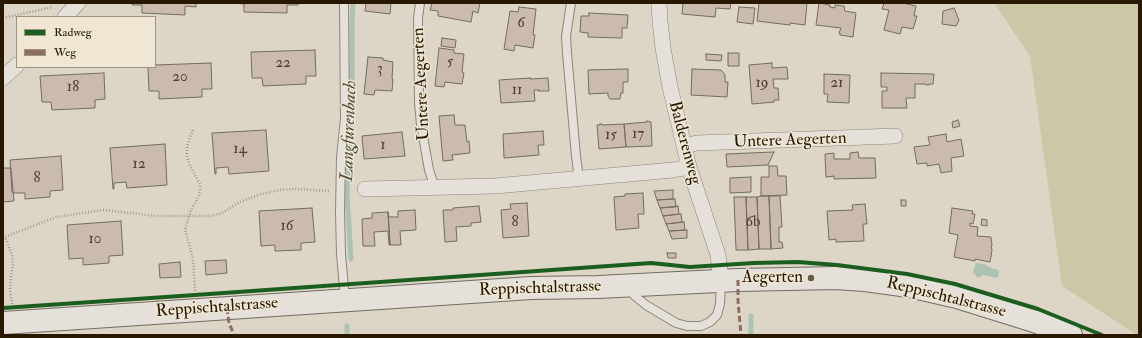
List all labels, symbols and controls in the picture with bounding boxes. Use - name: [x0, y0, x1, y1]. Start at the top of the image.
- house number: 6: [517, 15, 525, 33]
- legend: [16, 16, 156, 68]
- text: Radweg: [54, 25, 92, 40]
- street label: Untere Aegerten: [409, 27, 435, 141]
- text: Weg: [54, 45, 76, 60]
- house number: 5: [447, 54, 453, 72]
- house number: 22: [275, 55, 291, 73]
- house number: 3: [377, 61, 383, 79]
- house number: 20: [172, 69, 188, 87]
- house number: 19: [756, 75, 768, 93]
- house number: 21: [831, 75, 843, 93]
- house number: 18: [67, 79, 79, 97]
- water label: Langfurenbach: [337, 80, 363, 182]
- house number: 11: [512, 82, 522, 100]
- street label: Balderenweg: [663, 99, 705, 187]
- house number: 17: [632, 126, 644, 144]
- house number: 15: [605, 127, 617, 145]
- street label: Untere Aegerten: [733, 129, 847, 153]
- house number: 1: [380, 137, 386, 155]
- house number: 14: [233, 141, 247, 159]
- house number: 12: [133, 156, 145, 174]
- house number: 8: [33, 170, 41, 188]
- house number: 8: [511, 214, 519, 232]
- house number: 6b: [746, 214, 760, 232]
- house number: 16: [281, 218, 293, 236]
- house number: 10: [89, 231, 101, 249]
- place label: Aegerten: [742, 268, 803, 288]
- marker: Aegerten: [806, 273, 816, 283]
- street label: Reppischtalstrasse: [884, 273, 1008, 323]
- street label: Reppischtalstrasse: [478, 277, 602, 301]
- street label: Reppischtalstrasse: [155, 294, 279, 322]

